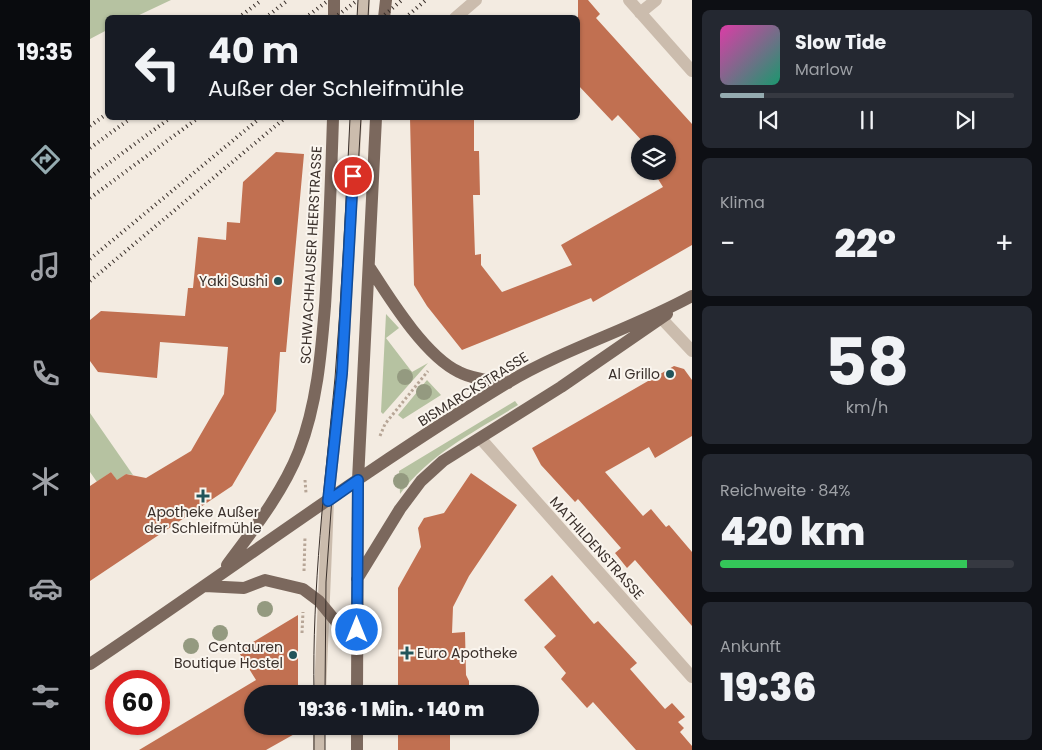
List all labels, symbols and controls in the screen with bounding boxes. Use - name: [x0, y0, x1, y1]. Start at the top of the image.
- text: 40 m: [208, 26, 299, 75]
- text: Slow Tide: [795, 29, 886, 56]
- icon: left: [125, 35, 190, 100]
- text: 19:35: [17, 37, 73, 68]
- text: Marlow: [795, 58, 853, 81]
- text: Außer der Schleifmühle: [208, 73, 464, 104]
- icon: previous: [755, 106, 783, 134]
- icon: pause: [853, 106, 881, 134]
- icon: next: [951, 106, 979, 134]
- map controls: [631, 135, 676, 180]
- button: layers: [631, 135, 676, 180]
- icon: directions: [28, 142, 63, 177]
- street label: SCHWACHHAUSER HEERSTRASSE: [295, 145, 327, 365]
- pin: [332, 155, 374, 197]
- icon: arrive: [339, 162, 367, 190]
- text: Klima: [720, 191, 765, 214]
- text: 22°: [834, 217, 896, 270]
- text: −: [720, 224, 735, 263]
- text: +: [995, 224, 1014, 263]
- icon: music: [28, 249, 63, 284]
- place label: Yaki Sushi: [199, 271, 268, 291]
- marker: Yaki Sushi: [272, 275, 284, 287]
- text: 58: [825, 317, 909, 408]
- street label: BISMARCKSTRASSE: [414, 347, 532, 431]
- icon: phone: [28, 356, 63, 391]
- place label: Al Grillo: [608, 364, 660, 384]
- marker: Al Grillo: [664, 368, 676, 380]
- text: km/h: [846, 396, 888, 419]
- icon: climate: [28, 464, 63, 499]
- text: Reichweite · 84%: [720, 479, 851, 502]
- marker: Apotheke Außer der Schleifmühle: [197, 490, 209, 502]
- street label: MATHILDENSTRASSE: [545, 492, 649, 604]
- place label: Apotheke Außer der Schleifmühle: [144, 502, 262, 538]
- text: 420 km: [720, 505, 865, 558]
- icon: car: [28, 571, 63, 606]
- position arrow: [330, 603, 382, 655]
- text: Ankunft: [720, 635, 781, 658]
- place label: Centauren Boutique Hostel: [174, 637, 283, 673]
- place label: Euro Apotheke: [417, 643, 518, 663]
- marker: Euro Apotheke: [401, 647, 413, 659]
- marker: Centauren Boutique Hostel: [287, 649, 299, 661]
- text: 19:36: [720, 661, 817, 714]
- speed limit sign: 60: [105, 670, 170, 735]
- icon: filters: [28, 679, 63, 714]
- text: 19:36 · 1 Min. · 140 m: [299, 696, 484, 723]

